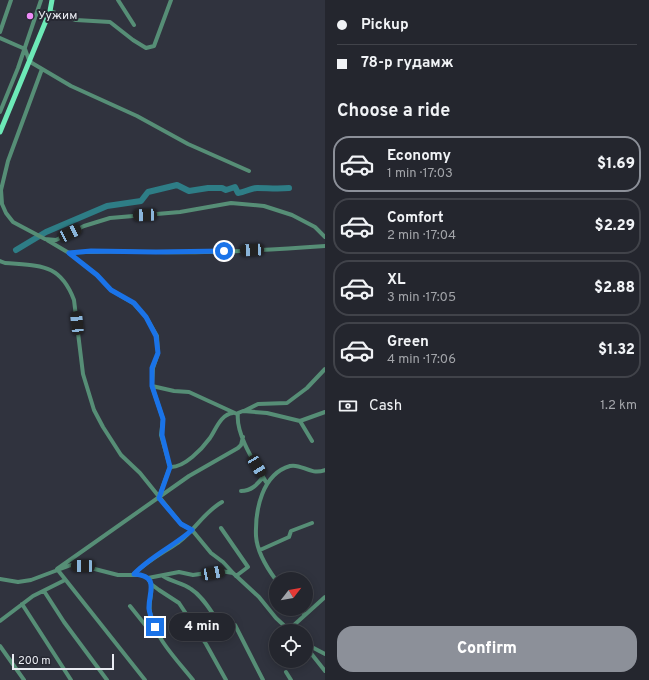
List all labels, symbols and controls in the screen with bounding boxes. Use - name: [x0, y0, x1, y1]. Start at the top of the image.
- place label: Уужим: [38, 8, 77, 24]
- marker: Уужим: [25, 11, 35, 21]
- text: Pickup: [361, 16, 409, 35]
- text: 78-р гудамж: [361, 54, 454, 73]
- text: Choose a ride: [337, 100, 450, 123]
- icon: car: [339, 146, 375, 182]
- text: Economy: [387, 147, 451, 166]
- text: $1.69: [597, 155, 635, 174]
- text: 1 min · 17:03: [387, 166, 453, 182]
- icon: car: [339, 208, 375, 244]
- car: [133, 209, 157, 221]
- text: Comfort: [387, 209, 444, 228]
- text: $2.29: [595, 217, 635, 236]
- car: [57, 222, 83, 244]
- text: 2 min · 17:04: [387, 228, 456, 244]
- route start: [215, 242, 233, 260]
- car: [240, 243, 264, 257]
- icon: car: [339, 270, 375, 306]
- text: XL: [387, 271, 405, 290]
- text: $2.88: [594, 279, 635, 298]
- text: 3 min · 17:05: [387, 290, 456, 306]
- car: [70, 310, 84, 336]
- icon: car: [339, 332, 375, 368]
- text: Green: [387, 333, 429, 352]
- text: $1.32: [598, 341, 635, 360]
- text: 4 min · 17:06: [387, 352, 456, 368]
- icon: cash: [337, 395, 359, 417]
- text: Cash: [369, 397, 402, 416]
- text: 1.2 km: [600, 398, 637, 414]
- car: [246, 453, 268, 479]
- car: [71, 560, 95, 572]
- car: [200, 565, 226, 581]
- north arrow: [269, 572, 313, 616]
- map controls: [269, 572, 313, 668]
- callout: 4 min: [169, 613, 235, 641]
- route end: [146, 618, 164, 636]
- text: 4 min: [185, 619, 219, 635]
- button: locate: [269, 624, 313, 668]
- button: Confirm: [337, 626, 637, 672]
- scale bar: [12, 652, 114, 671]
- text: 200 m: [18, 654, 51, 668]

